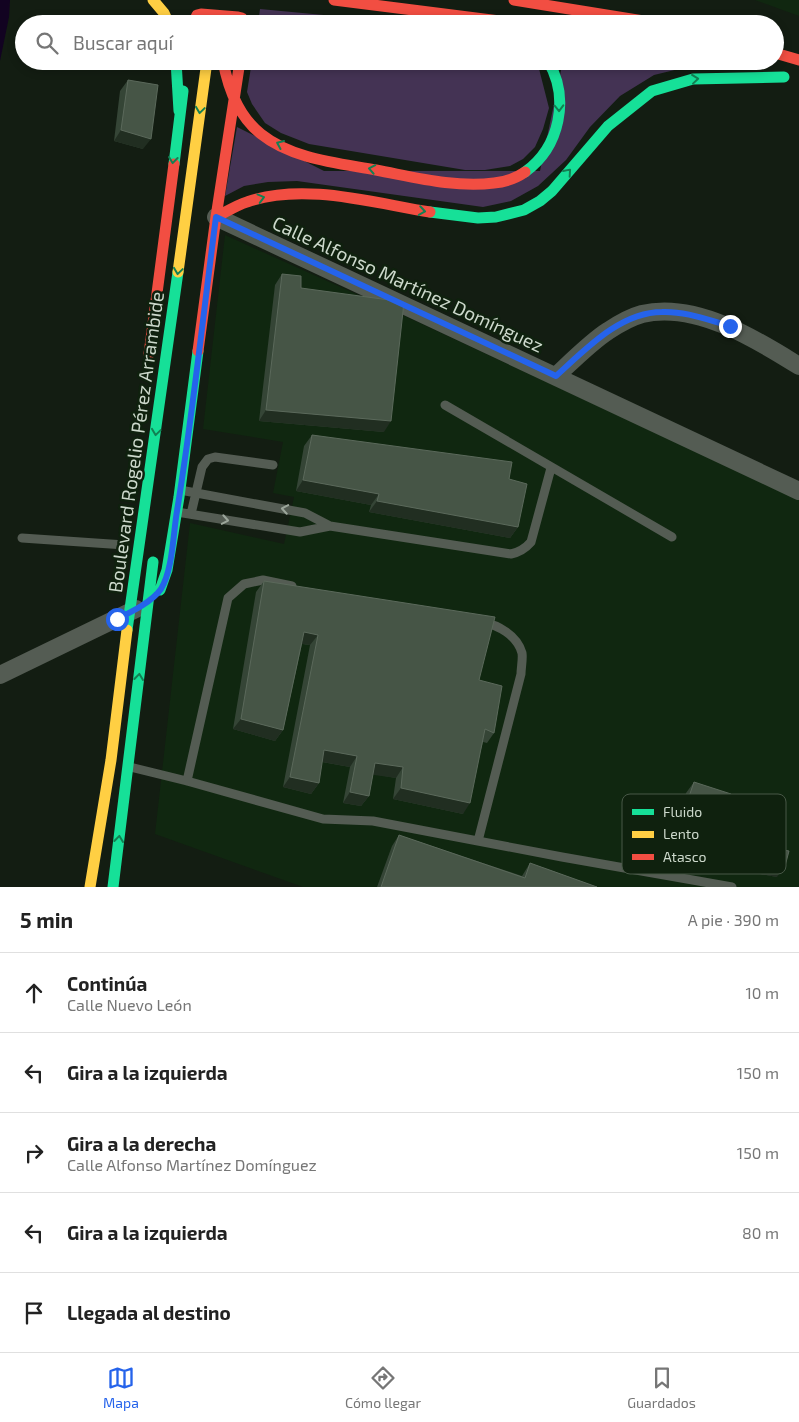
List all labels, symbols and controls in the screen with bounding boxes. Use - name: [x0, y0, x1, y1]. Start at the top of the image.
- search box: [15, 15, 784, 70]
- icon: search: [33, 29, 61, 57]
- text: Buscar aquí: [73, 31, 173, 54]
- one-way arrow: [692, 74, 700, 85]
- one-way arrow: [554, 104, 564, 112]
- one-way arrow: [195, 106, 206, 114]
- one-way arrow: [276, 140, 285, 151]
- one-way arrow: [168, 156, 179, 164]
- one-way arrow: [368, 164, 377, 175]
- one-way arrow: [562, 169, 570, 178]
- one-way arrow: [256, 193, 265, 204]
- one-way arrow: [417, 206, 426, 216]
- street label: Calle Alfonso Martínez Domínguez: [269, 210, 547, 357]
- one-way arrow: [173, 267, 184, 275]
- street label: Boulevard Rogelio Pérez Arrambide: [103, 290, 168, 594]
- route end: [719, 315, 742, 338]
- one-way arrow: [151, 427, 161, 436]
- one-way arrow: [280, 504, 289, 514]
- one-way arrow: [220, 514, 229, 524]
- route start: [106, 608, 129, 631]
- one-way arrow: [133, 673, 144, 681]
- legend: [622, 794, 786, 874]
- text: Fluido: [663, 803, 702, 820]
- text: Lento: [663, 825, 699, 842]
- one-way arrow: [113, 834, 124, 842]
- text: Atasco: [663, 848, 706, 865]
- text: 5 min: [20, 907, 73, 932]
- text: A pie · 390 m: [688, 910, 779, 929]
- text: Continúa: [67, 972, 147, 995]
- icon: ahead: [20, 979, 48, 1007]
- text: 10 m: [745, 983, 779, 1002]
- text: Calle Nuevo León: [67, 995, 192, 1014]
- icon: left: [20, 1059, 48, 1087]
- text: Gira a la izquierda: [67, 1061, 228, 1084]
- text: 150 m: [737, 1063, 779, 1082]
- text: Gira a la derecha: [67, 1132, 216, 1155]
- icon: right: [20, 1139, 48, 1167]
- text: 150 m: [737, 1143, 779, 1162]
- text: Calle Alfonso Martínez Domínguez: [67, 1155, 317, 1174]
- icon: left: [20, 1219, 48, 1247]
- text: Gira a la izquierda: [67, 1221, 228, 1244]
- text: 80 m: [742, 1223, 779, 1242]
- icon: arrive: [20, 1299, 48, 1327]
- text: Llegada al destino: [67, 1301, 231, 1324]
- tab: Mapa: [103, 1364, 139, 1411]
- tab: Cómo llegar: [345, 1364, 421, 1411]
- tab: Guardados: [627, 1364, 696, 1411]

